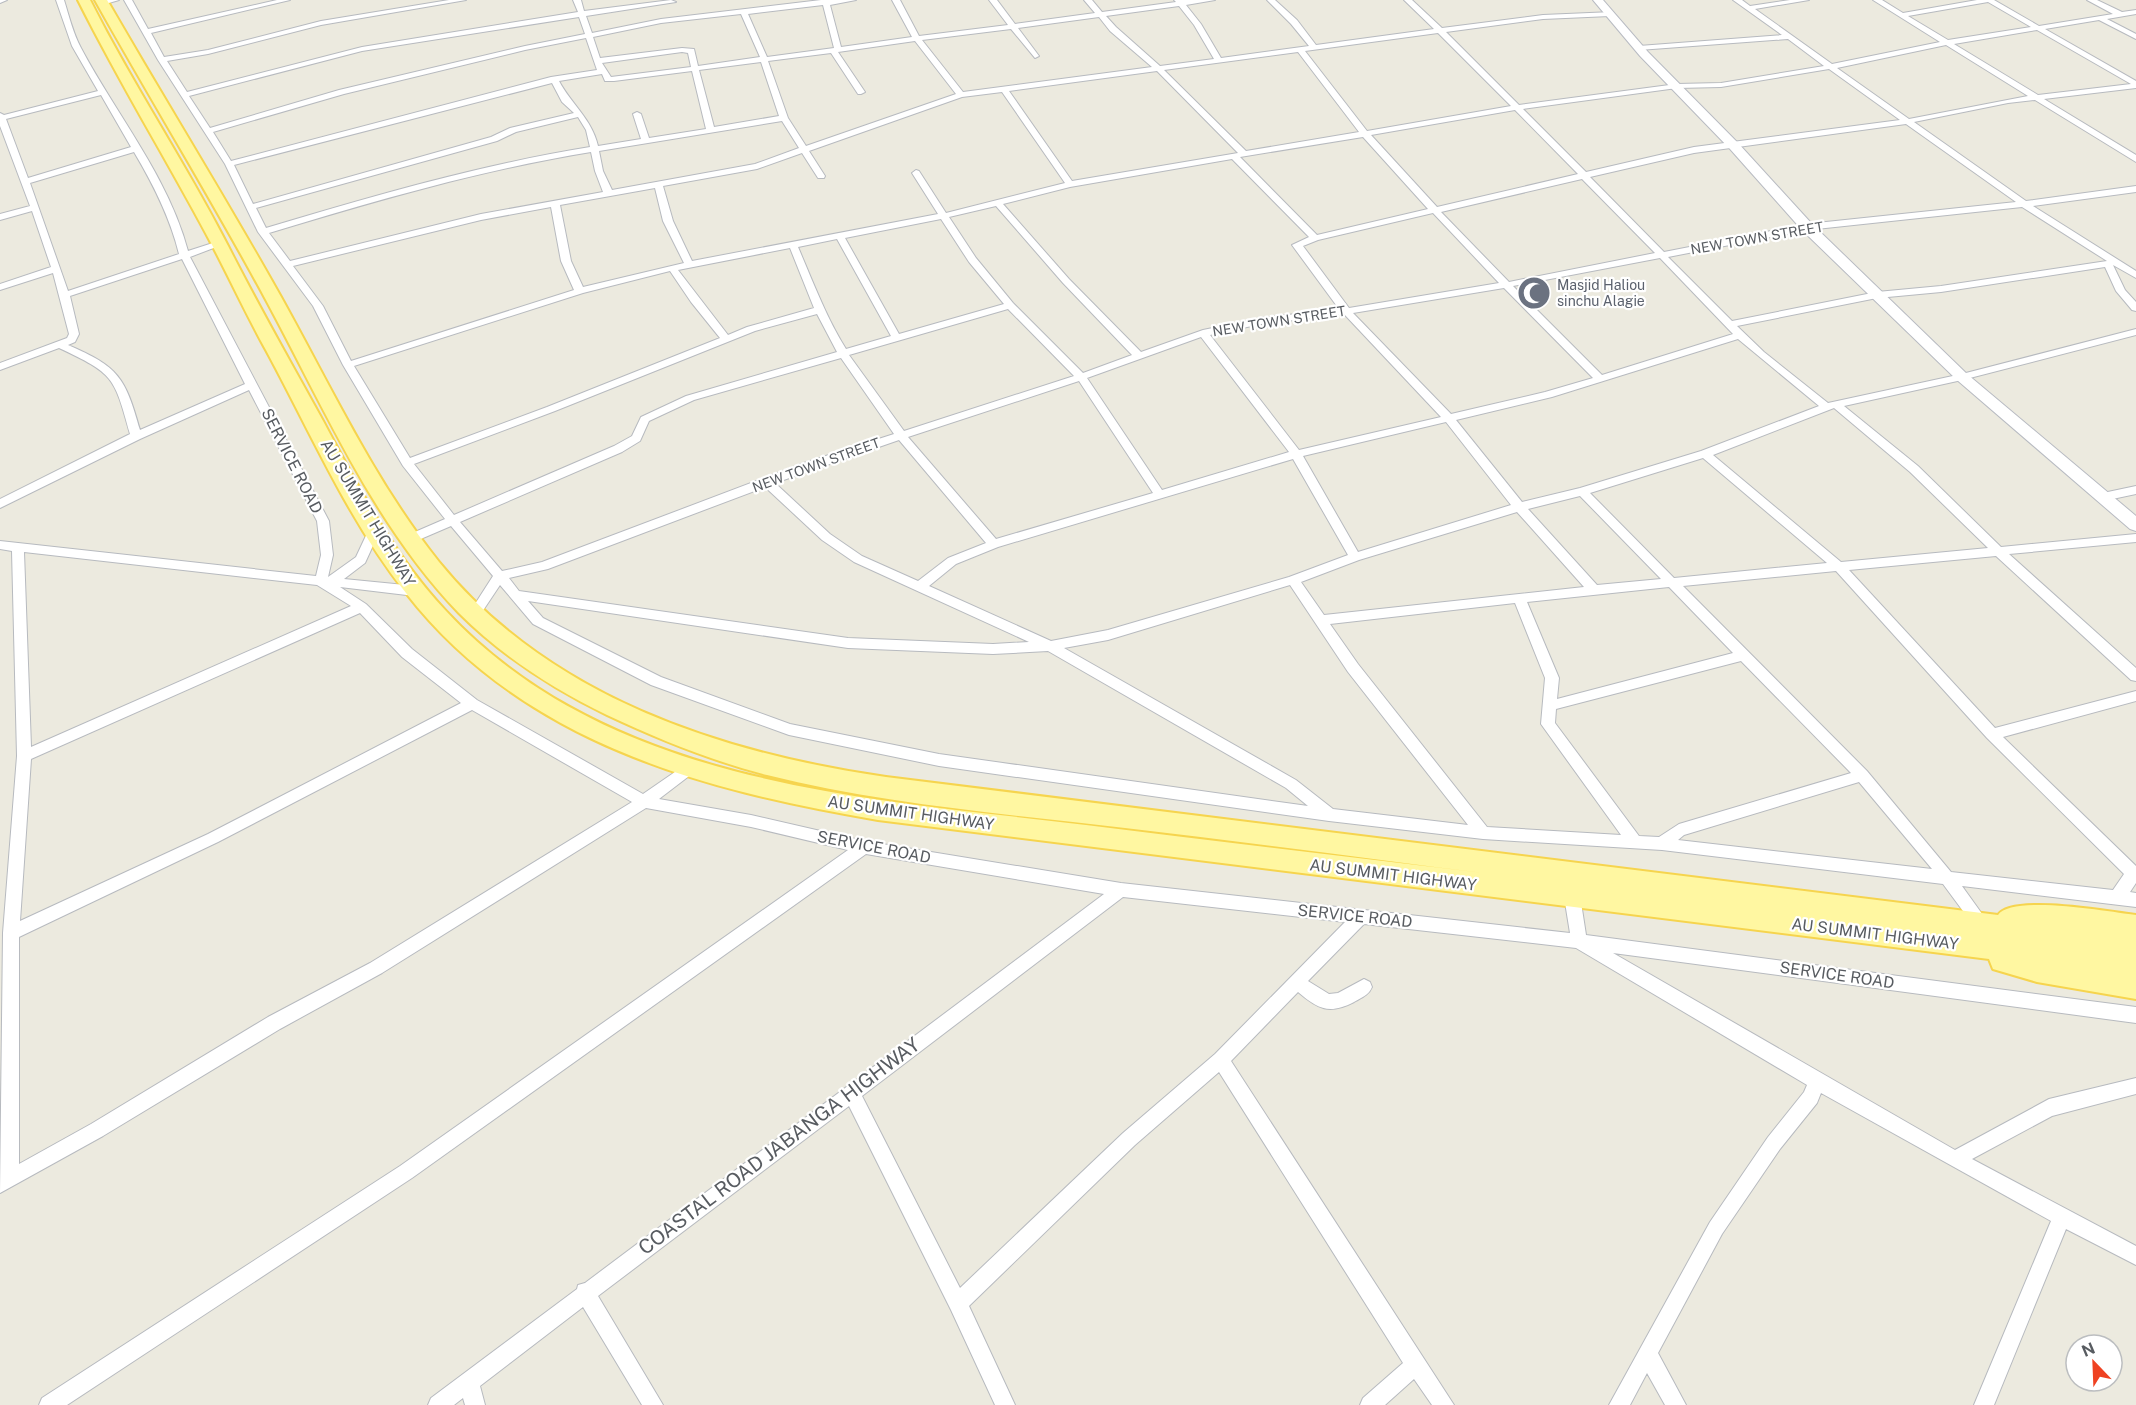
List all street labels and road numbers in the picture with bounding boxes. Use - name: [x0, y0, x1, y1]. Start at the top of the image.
- street label: NEW TOWN STREET: [1689, 218, 1825, 258]
- street label: NEW TOWN STREET: [1211, 303, 1347, 339]
- street label: SERVICE ROAD: [257, 405, 327, 517]
- street label: NEW TOWN STREET: [750, 434, 882, 496]
- street label: AU SUMMIT HIGHWAY: [317, 436, 420, 590]
- street label: AU SUMMIT HIGHWAY: [826, 792, 996, 834]
- street label: SERVICE ROAD: [815, 827, 933, 867]
- street label: AU SUMMIT HIGHWAY: [1308, 855, 1478, 895]
- street label: SERVICE ROAD: [1297, 901, 1413, 931]
- street label: AU SUMMIT HIGHWAY: [1790, 914, 1960, 954]
- street label: SERVICE ROAD: [1778, 958, 1896, 992]
- street label: COASTAL ROAD JABANGA HIGHWAY: [634, 1032, 924, 1260]

